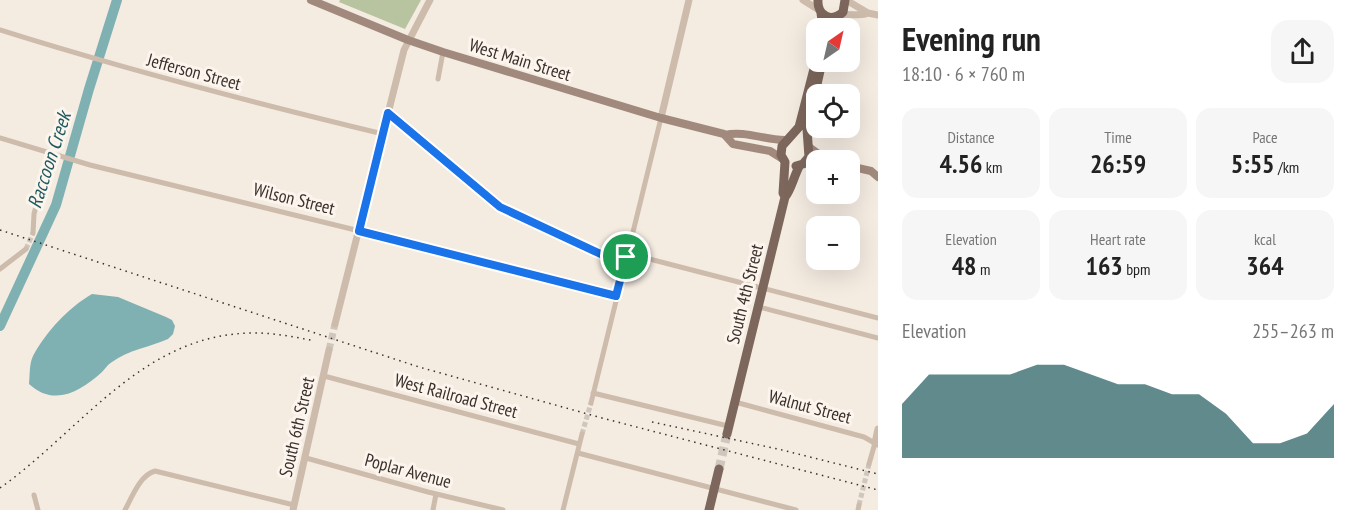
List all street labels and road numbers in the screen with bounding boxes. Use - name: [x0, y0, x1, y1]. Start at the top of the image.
- street label: West Main Street: [466, 33, 574, 86]
- street label: Jefferson Street: [144, 48, 244, 95]
- street label: Wilson Street: [251, 177, 337, 220]
- street label: South 4th Street: [721, 242, 768, 346]
- street label: West Railroad Street: [392, 368, 520, 423]
- street label: South 6th Street: [274, 375, 319, 479]
- street label: Walnut Street: [766, 384, 854, 429]
- street label: Poplar Avenue: [362, 448, 454, 493]

